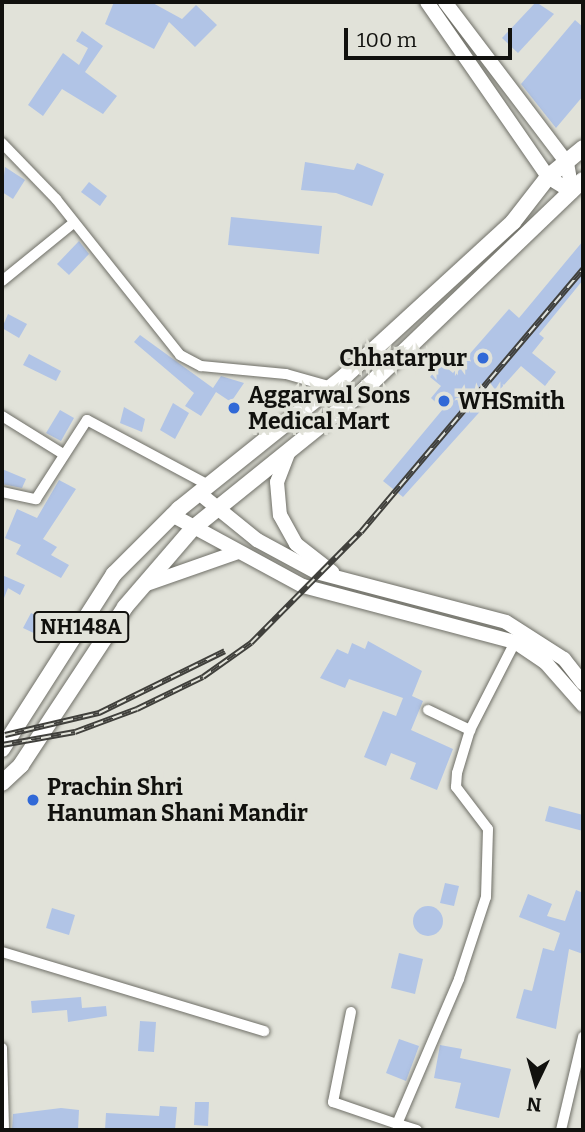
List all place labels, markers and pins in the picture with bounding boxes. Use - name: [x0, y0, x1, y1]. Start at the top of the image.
- place label: Chhatarpur: [339, 344, 467, 372]
- marker: Chhatarpur: [473, 348, 493, 368]
- place label: Aggarwal Sons Medical Mart: [248, 381, 410, 435]
- place label: WHSmith: [458, 387, 565, 415]
- marker: WHSmith: [436, 393, 452, 409]
- marker: Aggarwal Sons Medical Mart: [226, 400, 242, 416]
- place label: Prachin Shri Hanuman Shani Mandir: [47, 773, 308, 827]
- marker: Prachin Shri Hanuman Shani Mandir: [25, 792, 41, 808]

